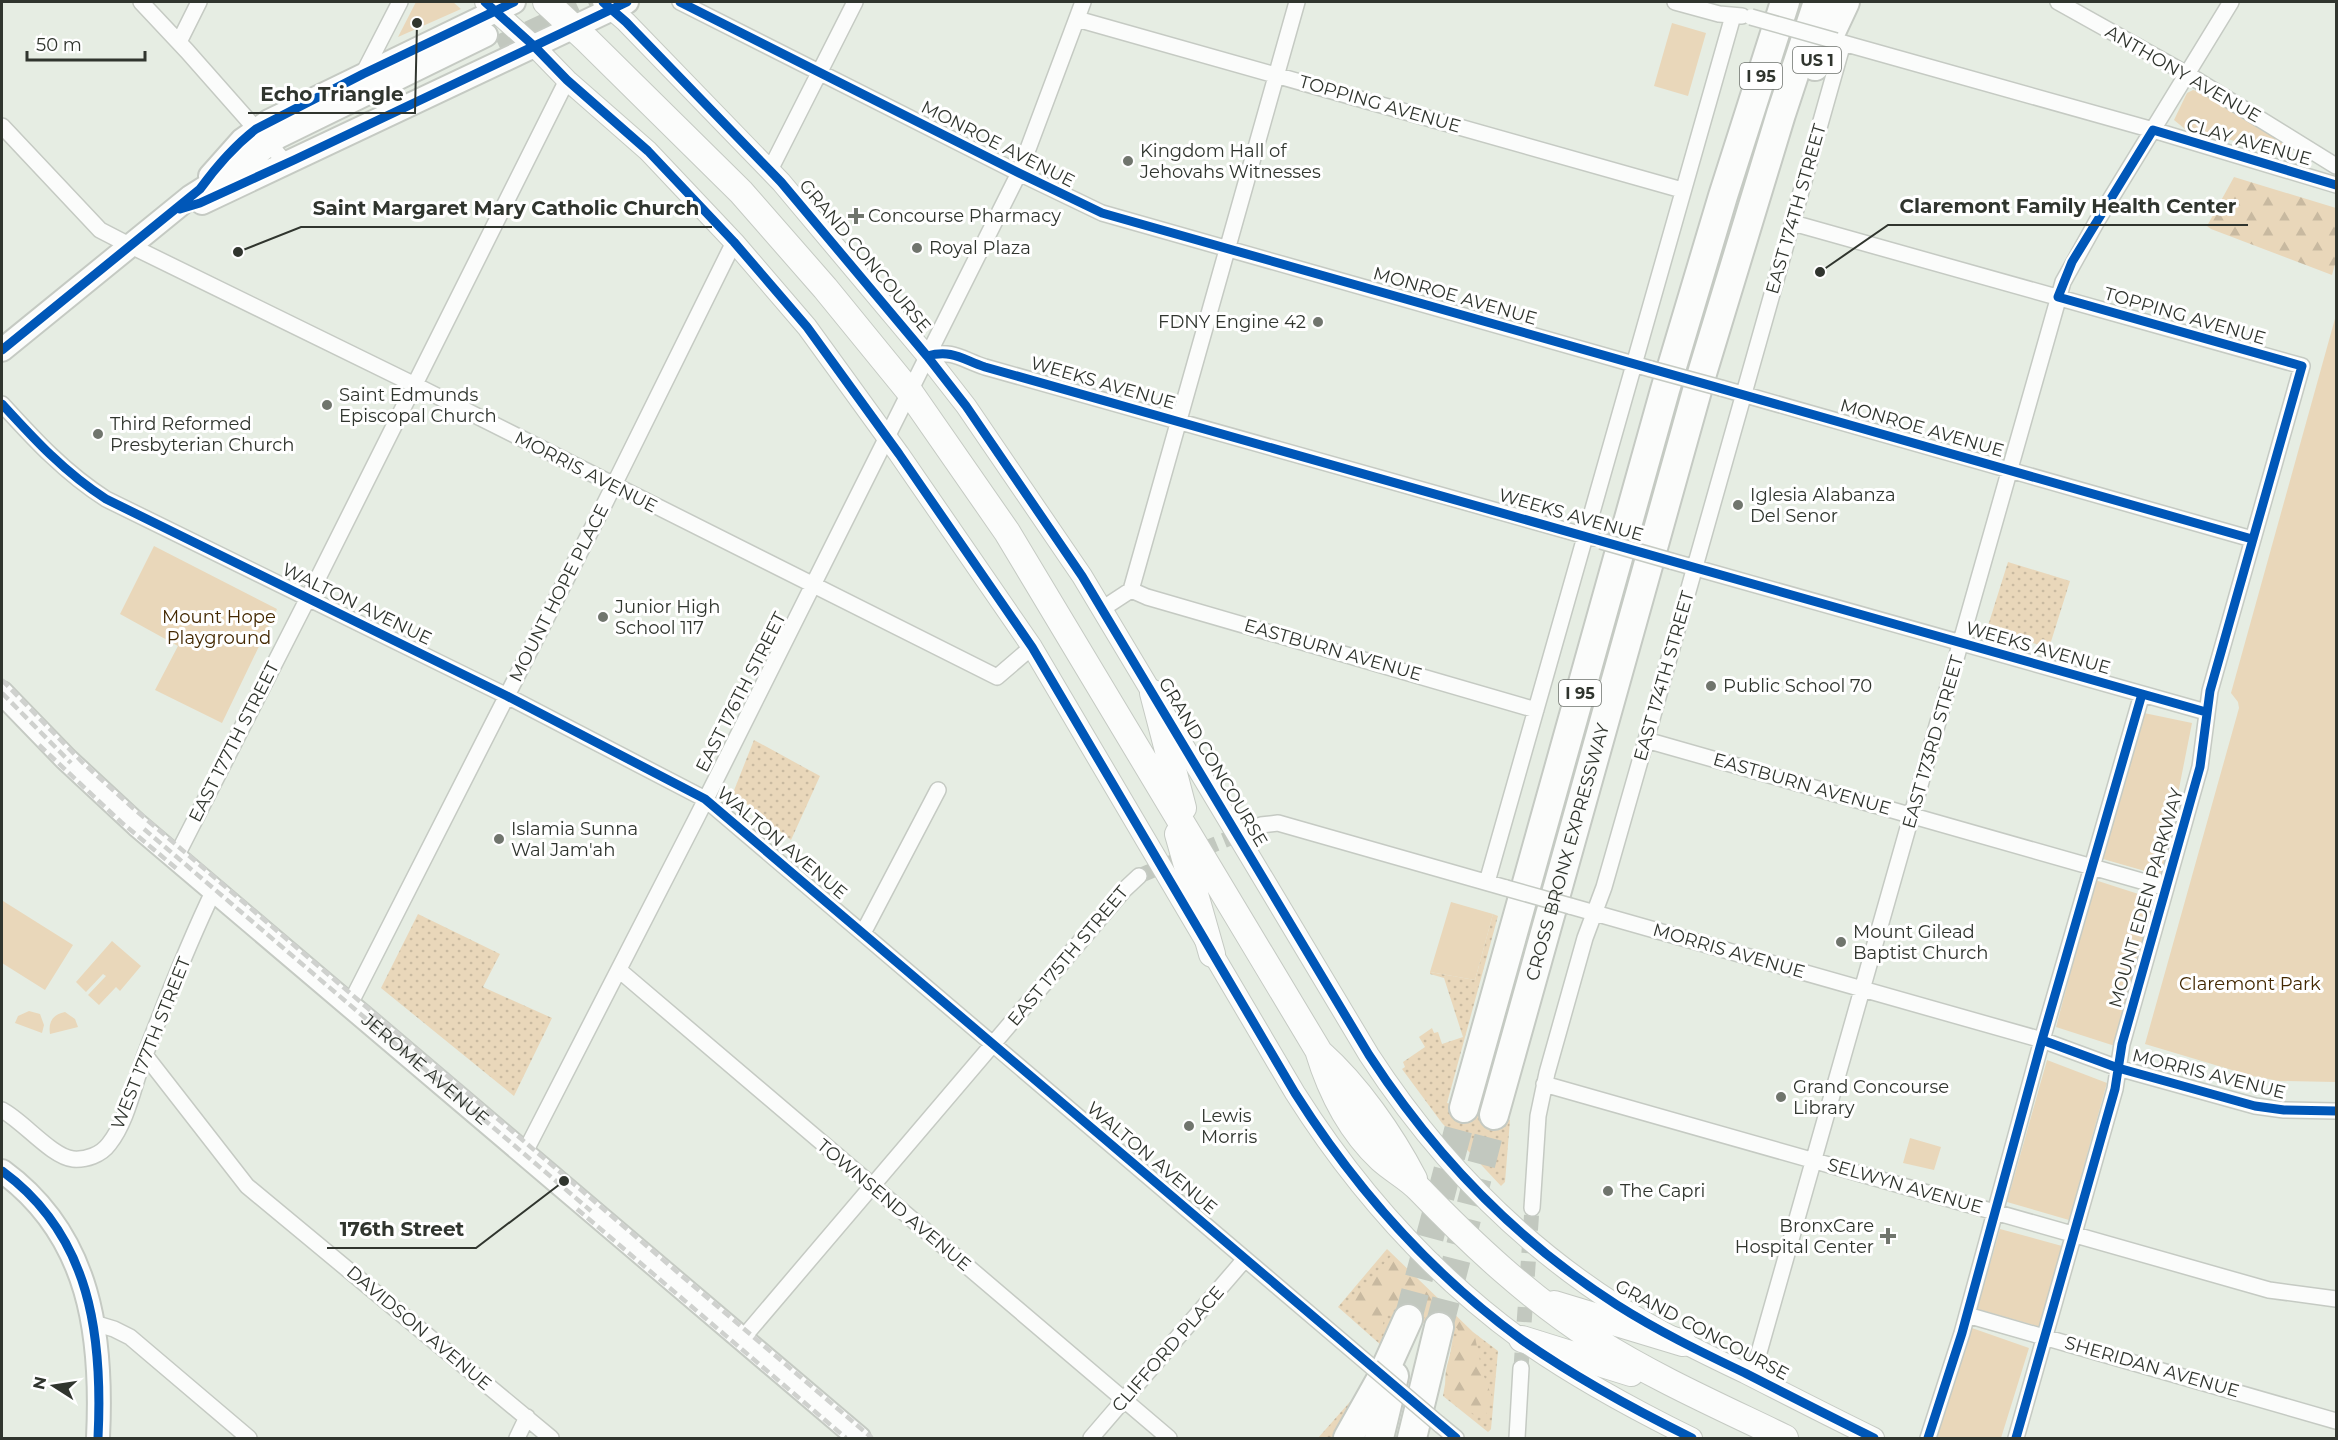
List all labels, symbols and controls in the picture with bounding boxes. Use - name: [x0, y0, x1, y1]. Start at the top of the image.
- street label: ANTHONY AVENUE: [2101, 21, 2265, 127]
- scale bar: [27, 24, 146, 62]
- text: 50 m: [36, 34, 82, 56]
- road number: US 1: [1793, 47, 1841, 73]
- road number: I 95: [1740, 63, 1782, 89]
- street label: TOPPING AVENUE: [1297, 70, 1463, 138]
- callout: Echo Triangle: [248, 75, 415, 113]
- text: Echo Triangle: [260, 82, 404, 106]
- street label: MONROE AVENUE: [918, 96, 1078, 192]
- street label: CLAY AVENUE: [2184, 114, 2314, 170]
- street label: EAST 174TH STREET: [1761, 121, 1831, 297]
- place label: Kingdom Hall of Jehovahs Witnesses: [1139, 140, 1321, 183]
- marker: Kingdom Hall of Jehovahs Witnesses: [1121, 154, 1135, 168]
- street label: GRAND CONCOURSE: [794, 175, 936, 337]
- callout: Claremont Family Health Center: [1888, 187, 2248, 225]
- callout: Saint Margaret Mary Catholic Church: [301, 189, 712, 227]
- text: Claremont Family Health Center: [1900, 194, 2237, 218]
- text: Saint Margaret Mary Catholic Church: [313, 196, 699, 220]
- place label: Concourse Pharmacy: [868, 205, 1061, 227]
- marker: Concourse Pharmacy: [849, 209, 863, 223]
- place label: Royal Plaza: [929, 237, 1031, 259]
- marker: Royal Plaza: [910, 241, 924, 255]
- street label: MONROE AVENUE: [1371, 262, 1539, 330]
- street label: TOPPING AVENUE: [2102, 282, 2268, 350]
- place label: FDNY Engine 42: [1158, 311, 1306, 333]
- marker: FDNY Engine 42: [1311, 315, 1325, 329]
- street label: WEEKS AVENUE: [1028, 352, 1178, 414]
- place label: Saint Edmunds Episcopal Church: [339, 384, 497, 427]
- street label: MONROE AVENUE: [1838, 394, 2006, 462]
- marker: Saint Edmunds Episcopal Church: [320, 398, 334, 412]
- place label: Third Reformed Presbyterian Church: [110, 413, 294, 456]
- marker: Third Reformed Presbyterian Church: [91, 427, 105, 441]
- street label: MORRIS AVENUE: [511, 427, 661, 517]
- street label: WEEKS AVENUE: [1496, 484, 1646, 546]
- place label: Iglesia Alabanza Del Senor: [1750, 484, 1896, 527]
- marker: Iglesia Alabanza Del Senor: [1731, 498, 1745, 512]
- street label: MOUNT HOPE PLACE: [505, 501, 613, 685]
- street label: WALTON AVENUE: [279, 558, 435, 650]
- street label: EAST 174TH STREET: [1629, 588, 1699, 764]
- place label: Junior High School 117: [614, 596, 720, 639]
- park label: Mount Hope Playground: [162, 606, 276, 649]
- street label: EAST 176TH STREET: [691, 608, 791, 776]
- marker: Junior High School 117: [596, 610, 610, 624]
- street label: EASTBURN AVENUE: [1242, 614, 1424, 686]
- street label: WEEKS AVENUE: [1963, 617, 2113, 679]
- street label: EAST 173RD STREET: [1898, 652, 1968, 831]
- street label: EAST 177TH STREET: [184, 658, 284, 826]
- street label: GRAND CONCOURSE: [1154, 673, 1272, 851]
- place label: Public School 70: [1723, 675, 1872, 697]
- marker: Public School 70: [1704, 679, 1718, 693]
- road number: I 95: [1559, 680, 1601, 706]
- street label: CROSS BRONX EXPRESSWAY: [1521, 720, 1614, 983]
- street label: EASTBURN AVENUE: [1711, 748, 1893, 820]
- street label: WALTON AVENUE: [712, 782, 852, 904]
- street label: MOUNT EDEN PARKWAY: [2104, 785, 2188, 1010]
- place label: Islamia Sunna Wal Jam'ah: [511, 818, 638, 861]
- marker: Islamia Sunna Wal Jam'ah: [492, 832, 506, 846]
- street label: EAST 175TH STREET: [1003, 881, 1133, 1030]
- street label: MORRIS AVENUE: [1650, 919, 1808, 983]
- place label: Mount Gilead Baptist Church: [1853, 921, 1989, 964]
- marker: Mount Gilead Baptist Church: [1834, 935, 1848, 949]
- street label: WEST 177TH STREET: [106, 953, 196, 1132]
- park label: Claremont Park: [2179, 973, 2321, 995]
- street label: JEROME AVENUE: [356, 1008, 494, 1130]
- street label: MORRIS AVENUE: [2130, 1044, 2288, 1104]
- place label: Grand Concourse Library: [1793, 1076, 1949, 1119]
- marker: Grand Concourse Library: [1774, 1090, 1788, 1104]
- street label: WALTON AVENUE: [1082, 1097, 1222, 1219]
- place label: Lewis Morris: [1201, 1105, 1257, 1148]
- marker: Lewis Morris: [1182, 1119, 1196, 1133]
- street label: TOWNSEND AVENUE: [813, 1134, 975, 1276]
- street label: SELWYN AVENUE: [1825, 1153, 1985, 1219]
- place label: The Capri: [1620, 1180, 1705, 1202]
- marker: The Capri: [1601, 1184, 1615, 1198]
- callout: 176th Street: [327, 1210, 476, 1248]
- place label: BronxCare Hospital Center: [1735, 1215, 1874, 1258]
- text: 176th Street: [340, 1217, 465, 1241]
- marker: BronxCare Hospital Center: [1879, 1227, 1897, 1245]
- street label: DAVIDSON AVENUE: [342, 1261, 496, 1395]
- street label: GRAND CONCOURSE: [1611, 1275, 1793, 1385]
- street label: CLIFFORD PLACE: [1107, 1281, 1229, 1417]
- street label: SHERIDAN AVENUE: [2062, 1332, 2242, 1402]
- north arrow: [24, 1356, 84, 1416]
- text: N: [29, 1375, 50, 1391]

